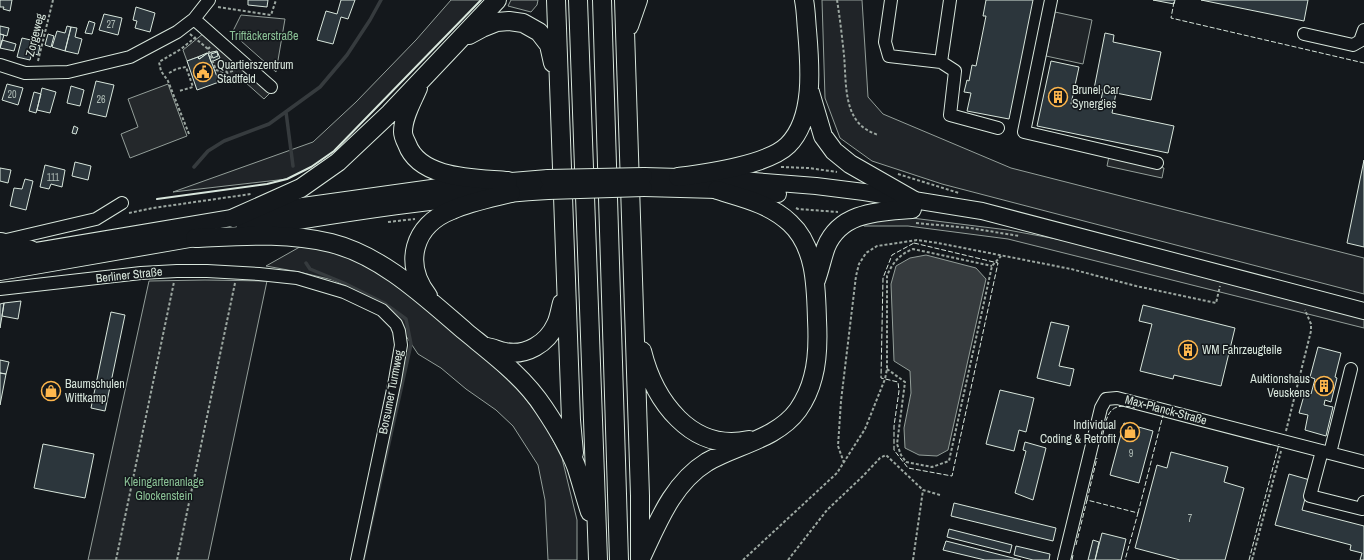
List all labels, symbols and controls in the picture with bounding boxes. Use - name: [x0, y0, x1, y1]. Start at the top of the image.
- street label: Zorgeweg: [22, 11, 48, 58]
- house number: 27: [106, 18, 116, 31]
- park label: Triftäckerstraße: [229, 28, 299, 44]
- place label: Quartierszentrum Stadtfeld: [217, 57, 294, 87]
- public building icon: Quartierszentrum Stadtfeld: [192, 61, 214, 83]
- place label: Brunel Car Synergies: [1072, 82, 1120, 112]
- building icon: Brunel Car Synergies: [1047, 86, 1069, 108]
- house number: 20: [7, 88, 17, 101]
- house number: 26: [96, 93, 106, 106]
- house number: 111: [47, 171, 60, 184]
- street label: Berliner Straße: [95, 264, 163, 286]
- building icon: WM Fahrzeugteile: [1177, 339, 1199, 361]
- place label: WM Fahrzeugteile: [1202, 342, 1282, 358]
- street label: Borsumer Turmweg: [375, 348, 407, 435]
- place label: Auktionshaus Veuskens: [1249, 371, 1310, 401]
- building icon: Auktionshaus Veuskens: [1313, 375, 1335, 397]
- place label: Baumschulen Wittkamp: [65, 376, 125, 406]
- shop icon: Baumschulen Wittkamp: [40, 380, 62, 402]
- street label: Max-Planck-Straße: [1123, 391, 1209, 429]
- place label: Individual Coding & Retrofit: [1040, 417, 1116, 447]
- shop icon: Individual Coding & Retrofit: [1119, 421, 1141, 443]
- house number: 9: [1129, 447, 1134, 460]
- park label: Kleingartenanlage Glockenstein: [124, 474, 204, 504]
- house number: 7: [1188, 512, 1193, 525]

